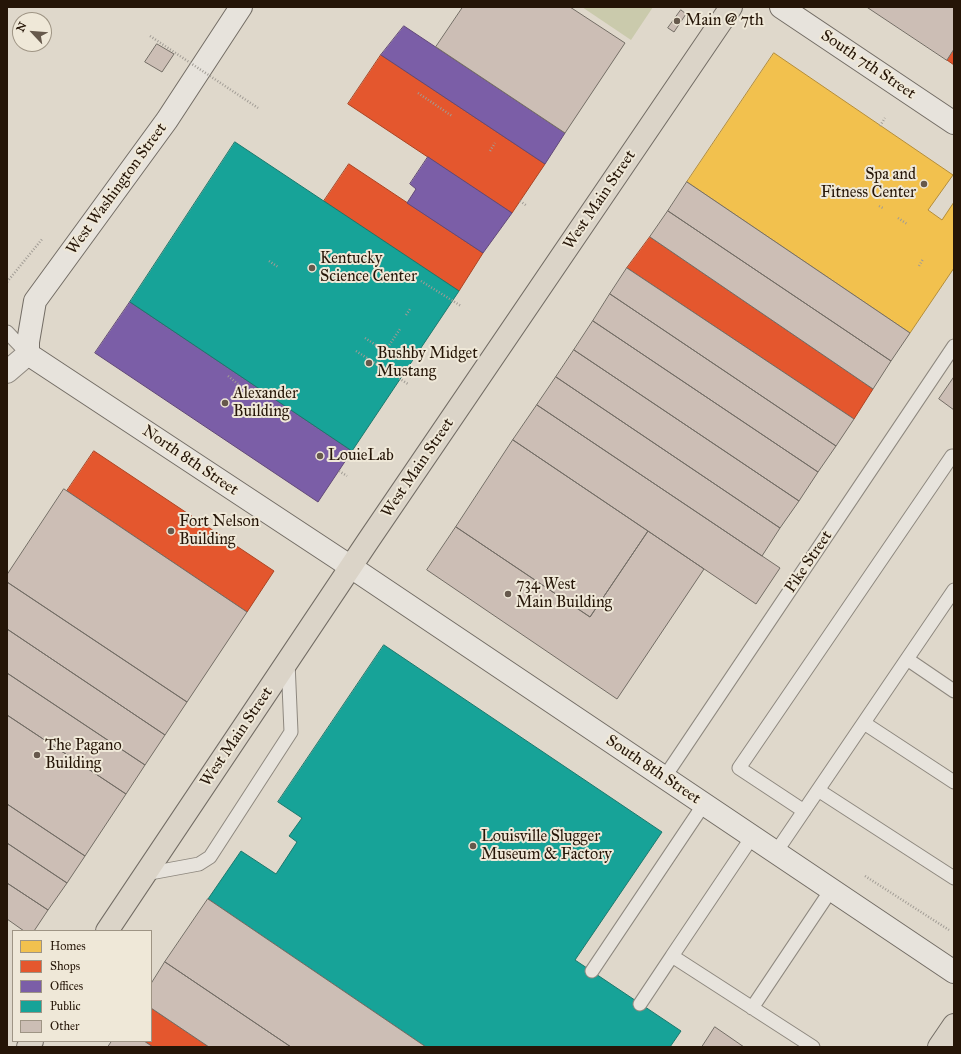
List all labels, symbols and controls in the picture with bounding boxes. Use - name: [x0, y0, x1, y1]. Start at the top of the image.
- place label: Main @ 7th: [685, 11, 764, 31]
- north arrow: [12, 12, 52, 52]
- marker: Main @ 7th: [672, 16, 682, 26]
- text: N: [14, 20, 30, 34]
- street label: South 7th Street: [817, 26, 919, 104]
- street label: West Washington Street: [63, 119, 171, 259]
- street label: West Main Street: [560, 147, 640, 253]
- place label: Spa and Fitness Center: [821, 165, 916, 203]
- marker: Spa and Fitness Center: [919, 179, 929, 189]
- place label: Kentucky Science Center: [320, 249, 417, 287]
- marker: Kentucky Science Center: [307, 263, 317, 273]
- place label: Bushby Midget Mustang: [377, 344, 478, 382]
- marker: Bushby Midget Mustang: [364, 358, 374, 368]
- place label: Alexander Building: [233, 384, 298, 422]
- marker: Alexander Building: [220, 398, 230, 408]
- street label: West Main Street: [378, 415, 458, 521]
- street label: North 8th Street: [138, 422, 242, 500]
- place label: LouieLab: [328, 446, 394, 466]
- marker: LouieLab: [315, 451, 325, 461]
- place label: Fort Nelson Building: [179, 512, 259, 550]
- marker: Fort Nelson Building: [166, 526, 176, 536]
- street label: Pike Street: [781, 527, 837, 597]
- place label: 734 West Main Building: [516, 575, 612, 613]
- marker: 734 West Main Building: [503, 589, 513, 599]
- street label: West Main Street: [197, 684, 277, 790]
- street label: South 8th Street: [602, 731, 704, 809]
- place label: The Pagano Building: [45, 736, 122, 774]
- marker: The Pagano Building: [32, 750, 42, 760]
- place label: Louisville Slugger Museum & Factory: [481, 827, 612, 865]
- marker: Louisville Slugger Museum & Factory: [468, 841, 478, 851]
- legend: [12, 930, 152, 1042]
- text: Homes: [50, 939, 86, 953]
- text: Shops: [50, 959, 80, 973]
- text: Offices: [50, 979, 83, 993]
- text: Public: [50, 999, 81, 1013]
- text: Other: [50, 1019, 80, 1033]

